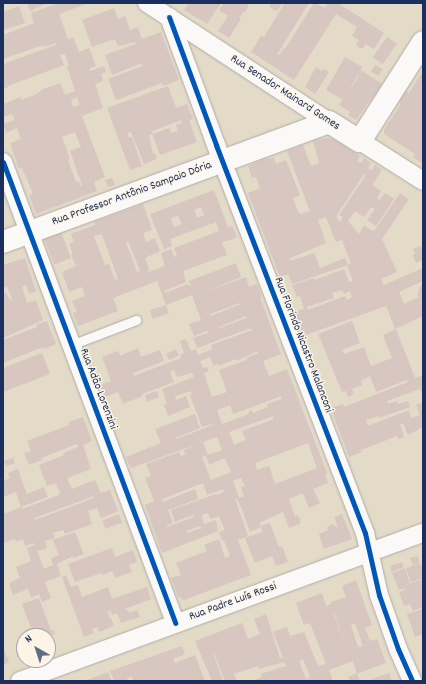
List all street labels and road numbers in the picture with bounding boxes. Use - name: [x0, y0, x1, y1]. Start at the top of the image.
- street label: Rua Senador Mainard Gomes: [227, 52, 343, 134]
- street label: Rua Professor Antônio Sampaio Dória: [50, 158, 214, 230]
- street label: Rua Florindo Nicastro Malanconi: [270, 275, 336, 415]
- street label: Rua Adão Lorenzini: [76, 346, 120, 432]
- street label: Rua Padre Luís Rossi: [187, 579, 279, 625]

